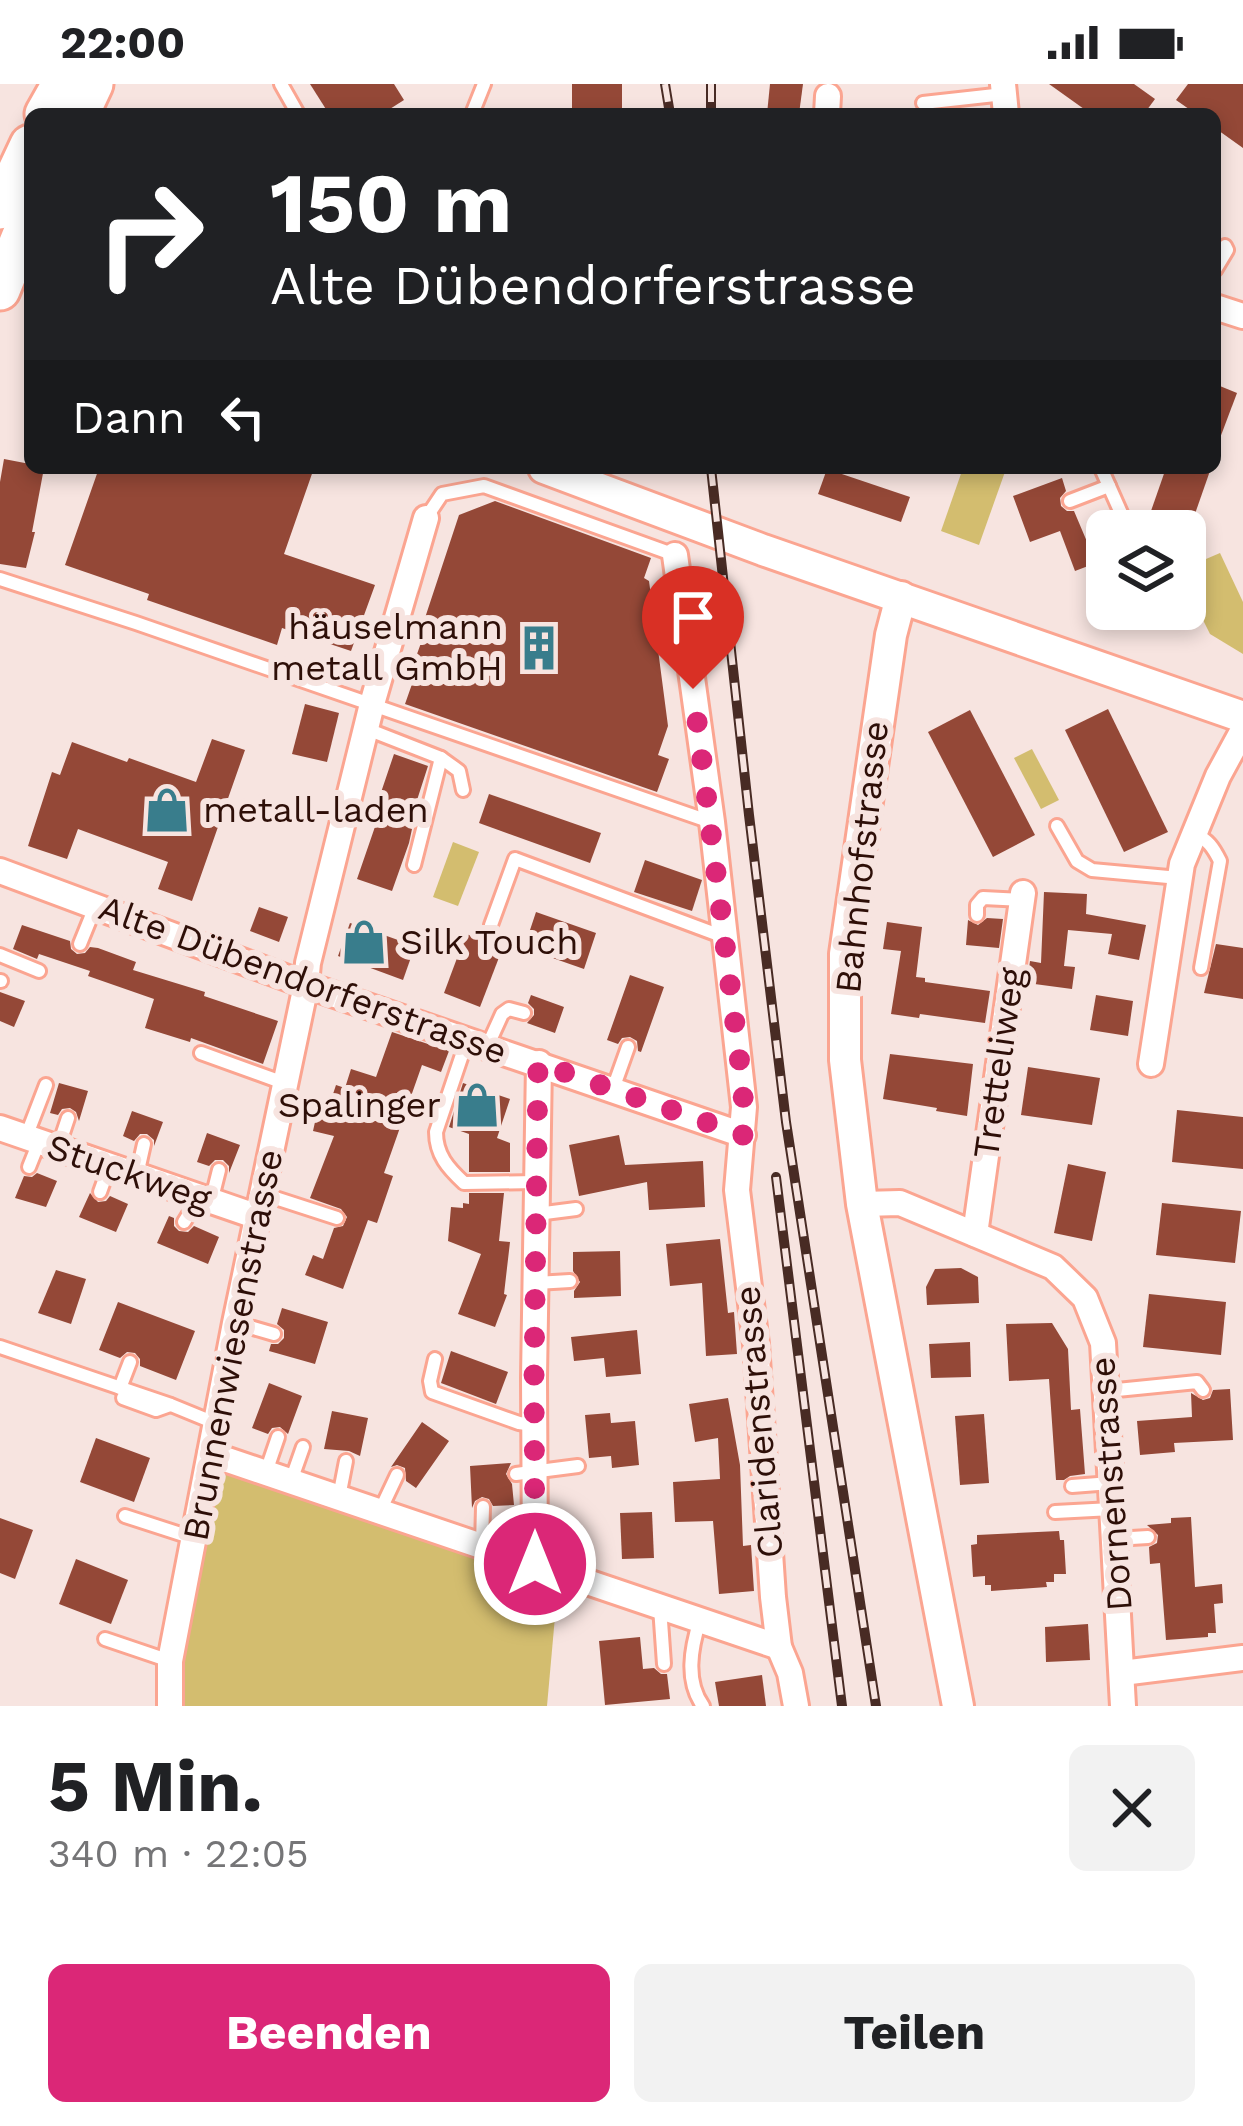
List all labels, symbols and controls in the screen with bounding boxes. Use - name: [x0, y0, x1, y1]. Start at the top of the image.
- text: 22:00: [60, 16, 185, 69]
- text: 150 m: [270, 154, 512, 252]
- icon: right: [72, 156, 228, 312]
- text: Alte Dübendorferstrasse: [270, 254, 916, 317]
- icon: left: [210, 384, 276, 450]
- text: Dann: [72, 391, 186, 444]
- map controls: [1086, 510, 1206, 630]
- button: layers: [1086, 510, 1206, 630]
- pin: [642, 566, 744, 689]
- icon: arrive: [660, 584, 726, 650]
- place label: häuselmann metall GmbH: [271, 606, 503, 689]
- building icon: häuselmann metall GmbH: [514, 623, 564, 673]
- street label: Bahnhofstrasse: [827, 719, 897, 995]
- shop icon: metall-laden: [142, 785, 192, 835]
- place label: metall-laden: [203, 789, 429, 831]
- street label: Alte Dübendorferstrasse: [94, 887, 512, 1073]
- shop icon: Silk Touch: [339, 917, 389, 967]
- place label: Silk Touch: [400, 921, 578, 963]
- street label: Tretteliweg: [965, 964, 1033, 1161]
- shop icon: Spalinger: [452, 1080, 502, 1130]
- place label: Spalinger: [278, 1084, 441, 1126]
- street label: Stuckweg: [42, 1125, 217, 1221]
- street label: Brunnenwiesenstrasse: [174, 1146, 292, 1544]
- street label: Claridenstrasse: [726, 1284, 792, 1560]
- street label: Dornenstrasse: [1081, 1355, 1141, 1613]
- position arrow: [472, 1501, 598, 1627]
- text: 5 Min.: [48, 1744, 263, 1828]
- button: close: [1069, 1745, 1195, 1871]
- text: 340 m · 22:05: [48, 1831, 309, 1876]
- button: Beenden: [48, 1964, 610, 2102]
- button: Teilen: [634, 1964, 1195, 2102]

